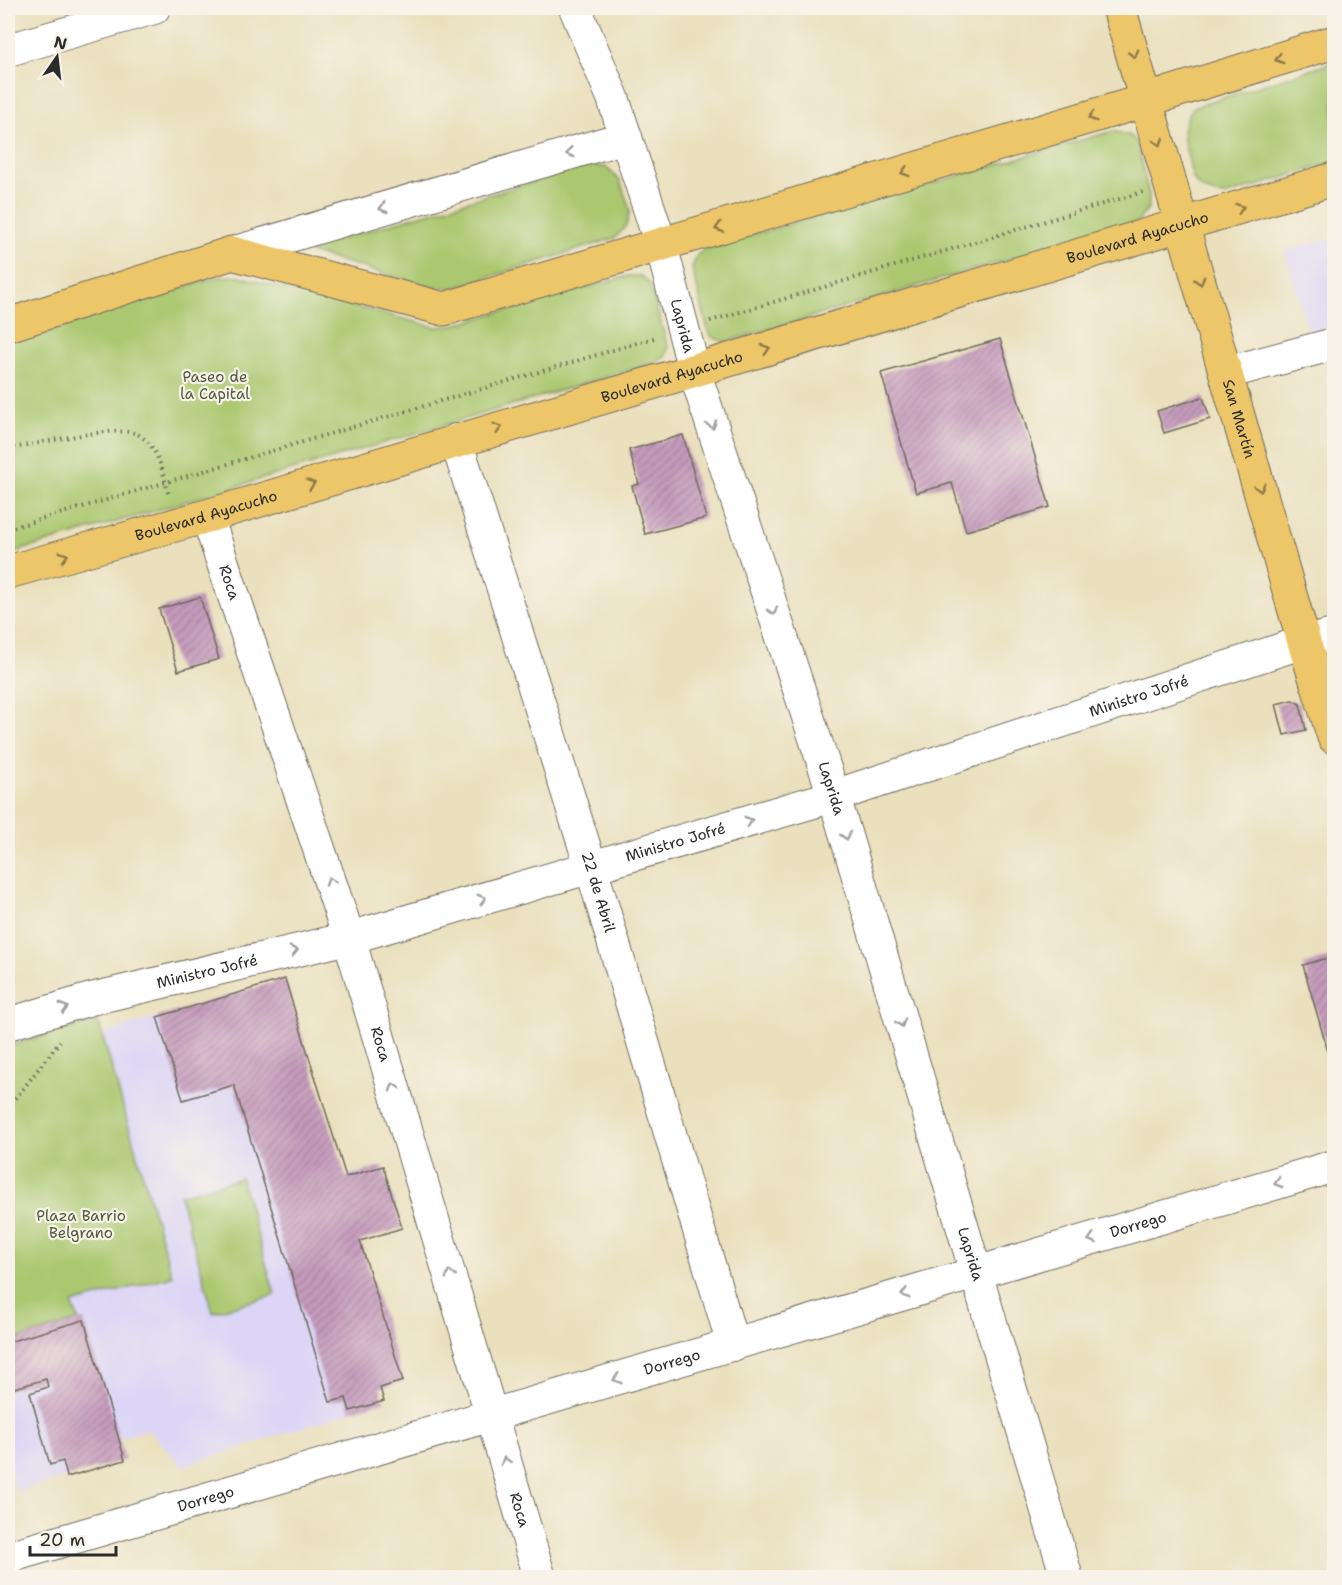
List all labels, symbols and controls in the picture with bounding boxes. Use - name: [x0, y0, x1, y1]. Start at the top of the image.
- north arrow: [27, 27, 87, 87]
- text: N: [52, 31, 69, 55]
- one-way arrow: [1126, 49, 1139, 59]
- one-way arrow: [1274, 52, 1285, 64]
- one-way arrow: [1087, 110, 1098, 122]
- one-way arrow: [1152, 136, 1164, 147]
- one-way arrow: [565, 146, 575, 159]
- one-way arrow: [901, 165, 911, 177]
- one-way arrow: [378, 201, 388, 214]
- one-way arrow: [1234, 203, 1245, 215]
- street label: Boulevard Ayacucho: [1064, 207, 1211, 268]
- one-way arrow: [714, 221, 725, 233]
- one-way arrow: [1193, 275, 1205, 286]
- street label: Laprida: [666, 297, 699, 356]
- one-way arrow: [760, 344, 771, 356]
- street label: Boulevard Ayacucho: [599, 346, 745, 408]
- park label: Paseo de la Capital: [180, 367, 250, 404]
- street label: San Martín: [1218, 377, 1260, 461]
- one-way arrow: [705, 419, 718, 430]
- one-way arrow: [492, 423, 503, 435]
- one-way arrow: [305, 479, 316, 491]
- one-way arrow: [1253, 483, 1265, 493]
- street label: Boulevard Ayacucho: [133, 486, 280, 546]
- one-way arrow: [58, 551, 69, 563]
- street label: Roca: [214, 562, 245, 603]
- one-way arrow: [766, 605, 778, 616]
- street label: Ministro Jofré: [1087, 671, 1191, 722]
- street label: Laprida: [813, 759, 849, 818]
- one-way arrow: [744, 816, 754, 828]
- street label: Ministro Jofré: [623, 818, 728, 867]
- one-way arrow: [839, 830, 851, 841]
- street label: 22 de Abril: [577, 849, 620, 935]
- one-way arrow: [325, 876, 338, 887]
- one-way arrow: [476, 894, 487, 906]
- one-way arrow: [289, 945, 299, 958]
- street label: Ministro Jofré: [155, 950, 260, 993]
- one-way arrow: [59, 1002, 69, 1015]
- one-way arrow: [894, 1017, 906, 1028]
- street label: Roca: [366, 1024, 396, 1065]
- one-way arrow: [389, 1082, 401, 1093]
- one-way arrow: [1274, 1176, 1284, 1188]
- park label: Plaza Barrio Belgrano: [36, 1206, 126, 1243]
- street label: Dorrego: [1107, 1207, 1169, 1242]
- street label: Laprida: [953, 1225, 988, 1284]
- one-way arrow: [1087, 1232, 1098, 1244]
- one-way arrow: [445, 1269, 457, 1280]
- one-way arrow: [900, 1287, 911, 1299]
- street label: Dorrego: [641, 1344, 703, 1380]
- one-way arrow: [612, 1372, 623, 1384]
- one-way arrow: [500, 1456, 512, 1467]
- street label: Dorrego: [175, 1481, 236, 1517]
- street label: Roca: [505, 1490, 535, 1530]
- scale bar: [30, 1519, 116, 1557]
- text: 20 m: [39, 1528, 85, 1552]

